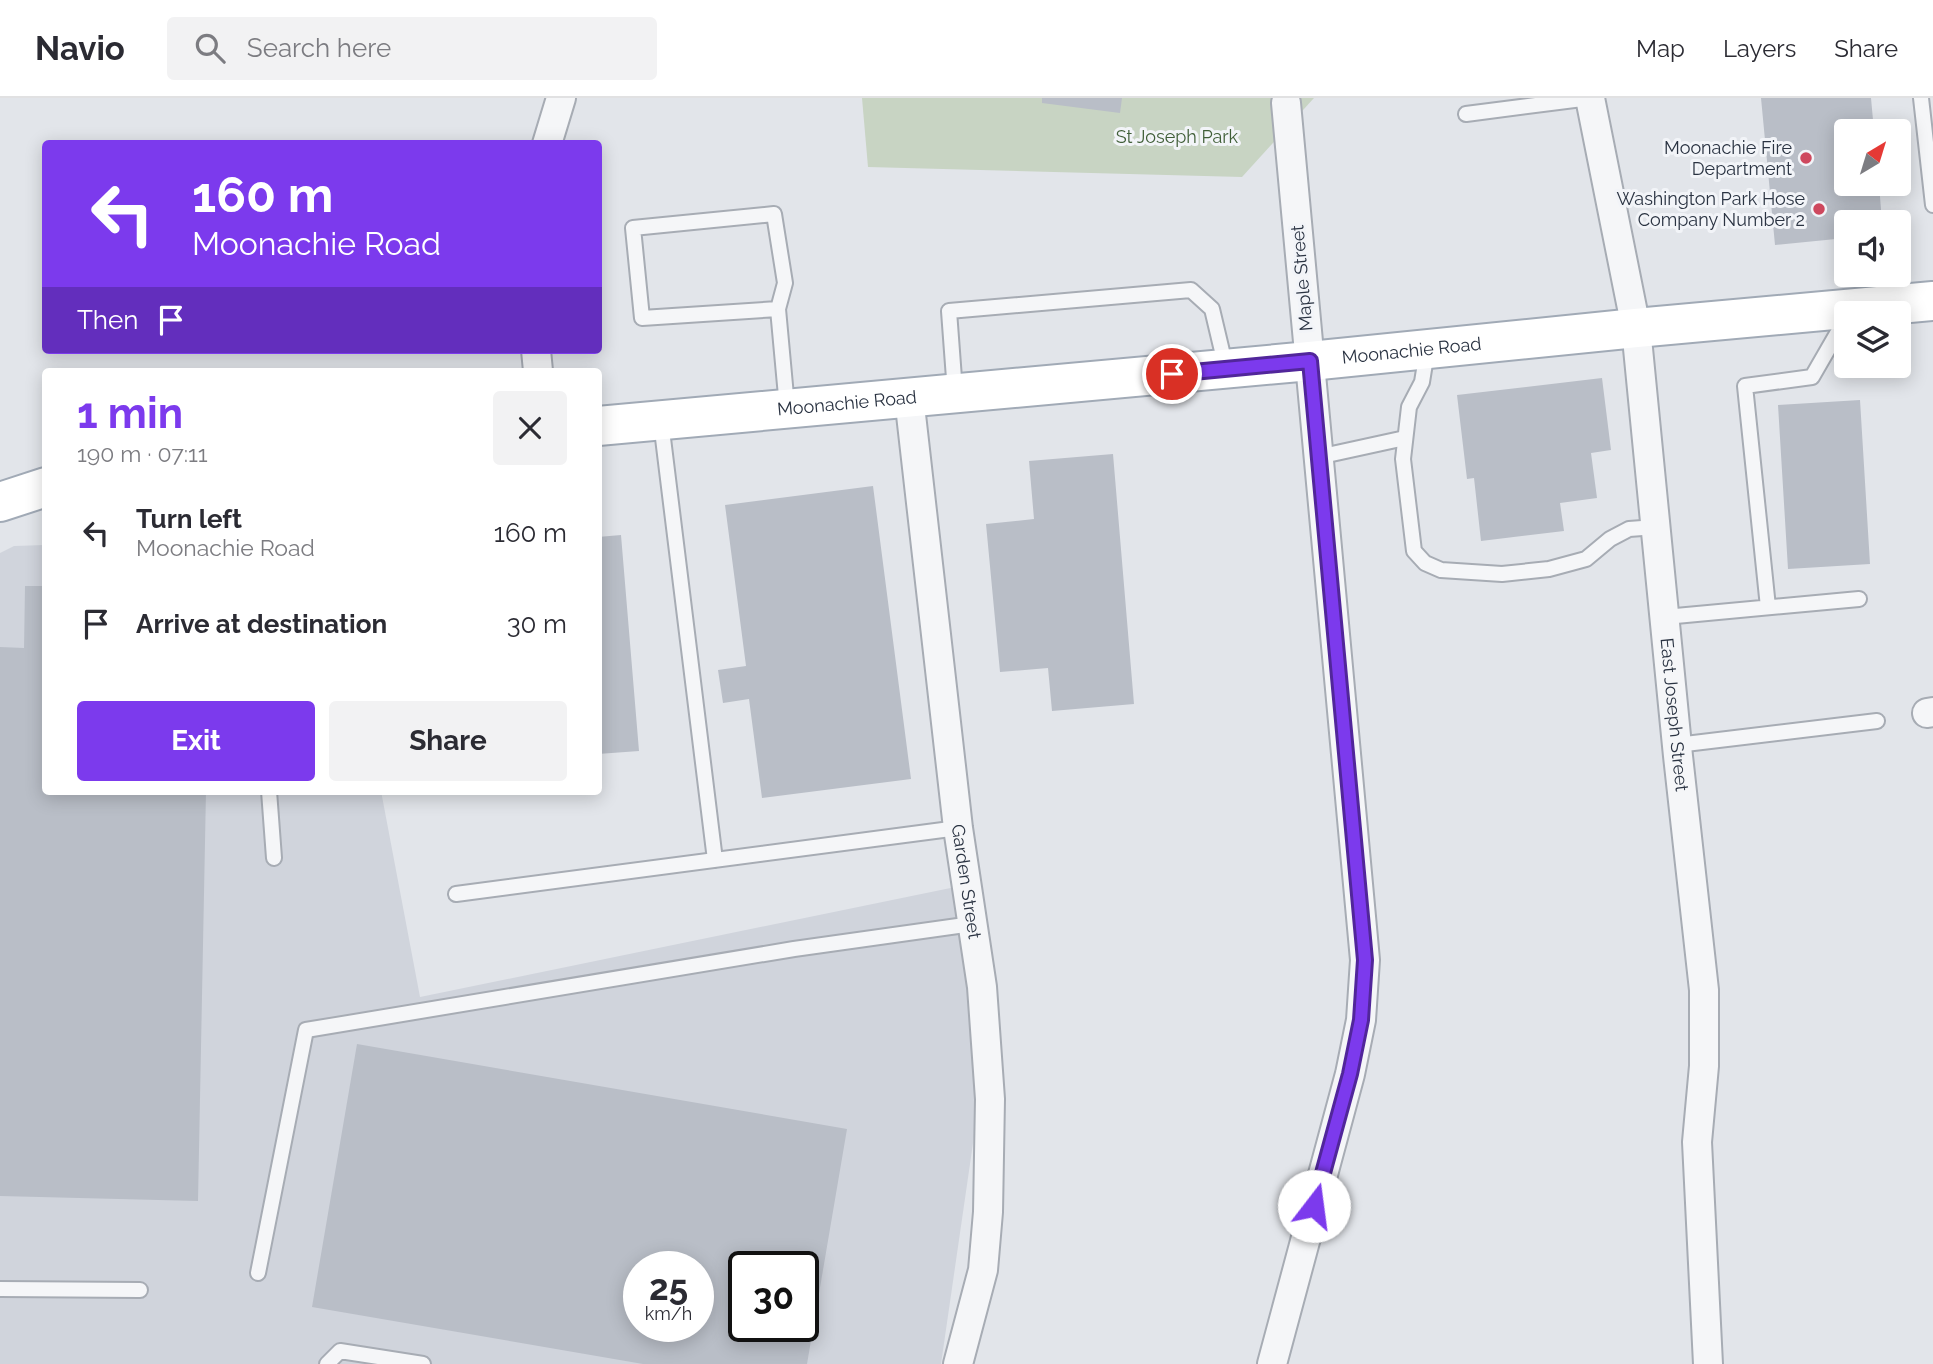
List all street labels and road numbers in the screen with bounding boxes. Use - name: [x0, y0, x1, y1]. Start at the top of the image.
- street label: Maple Street: [1286, 224, 1317, 332]
- street label: Moonachie Road: [1341, 333, 1482, 368]
- street label: Moonachie Road: [776, 386, 918, 420]
- street label: East Joseph Street: [1656, 637, 1693, 792]
- street label: Garden Street: [948, 823, 986, 940]

